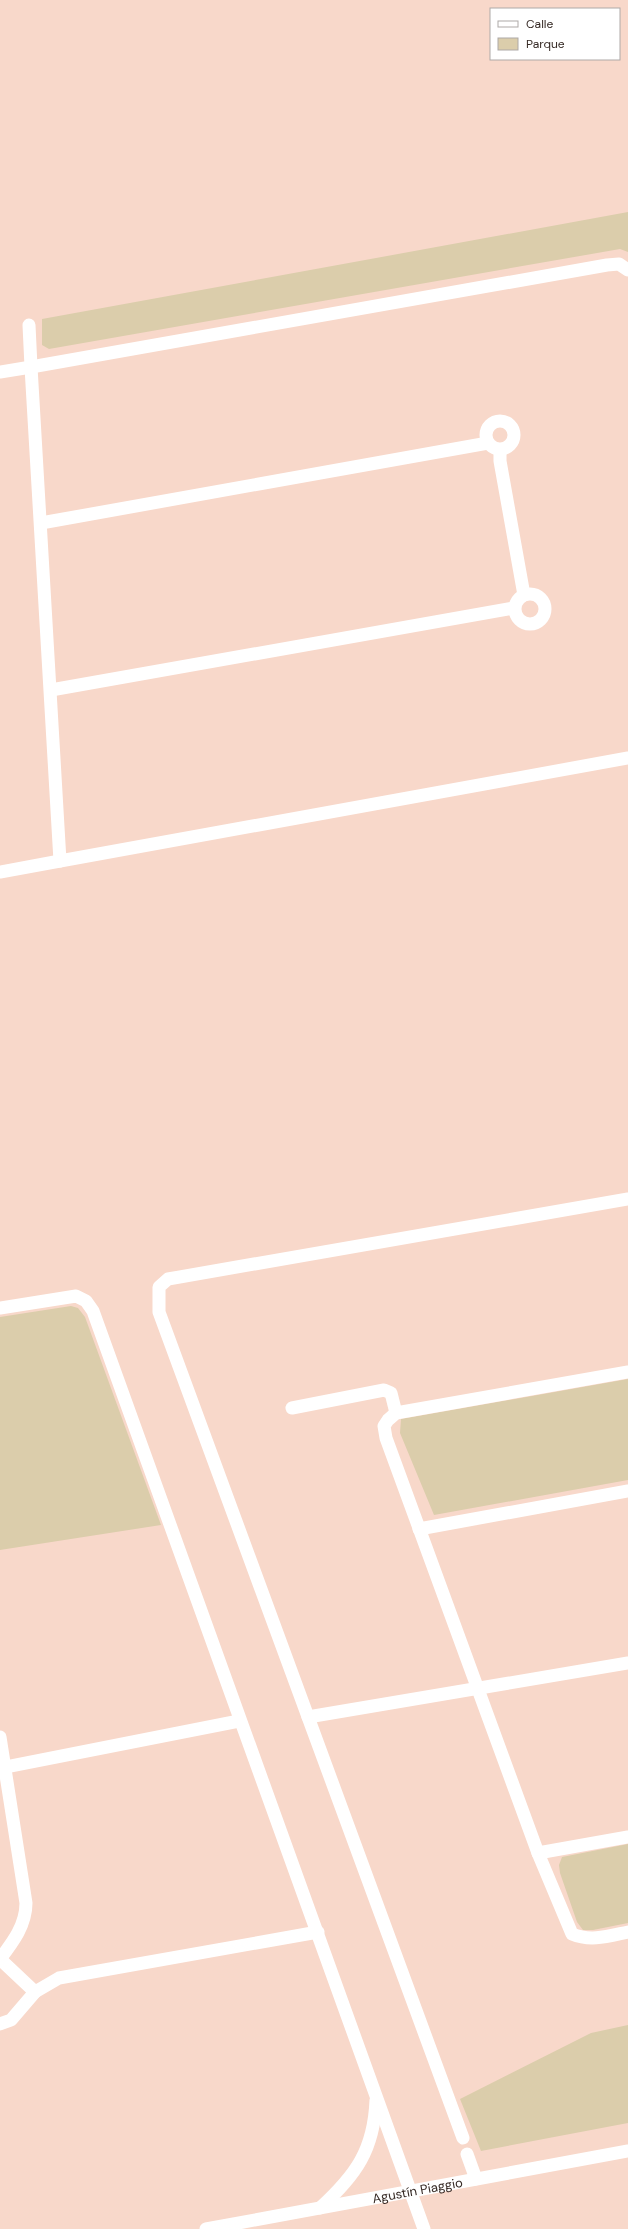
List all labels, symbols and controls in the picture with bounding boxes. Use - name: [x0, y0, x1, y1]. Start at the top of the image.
- legend: [490, 8, 620, 60]
- text: Calle: [526, 16, 553, 32]
- text: Parque: [526, 36, 565, 52]
- street label: Agustín Piaggio: [371, 2174, 464, 2207]

